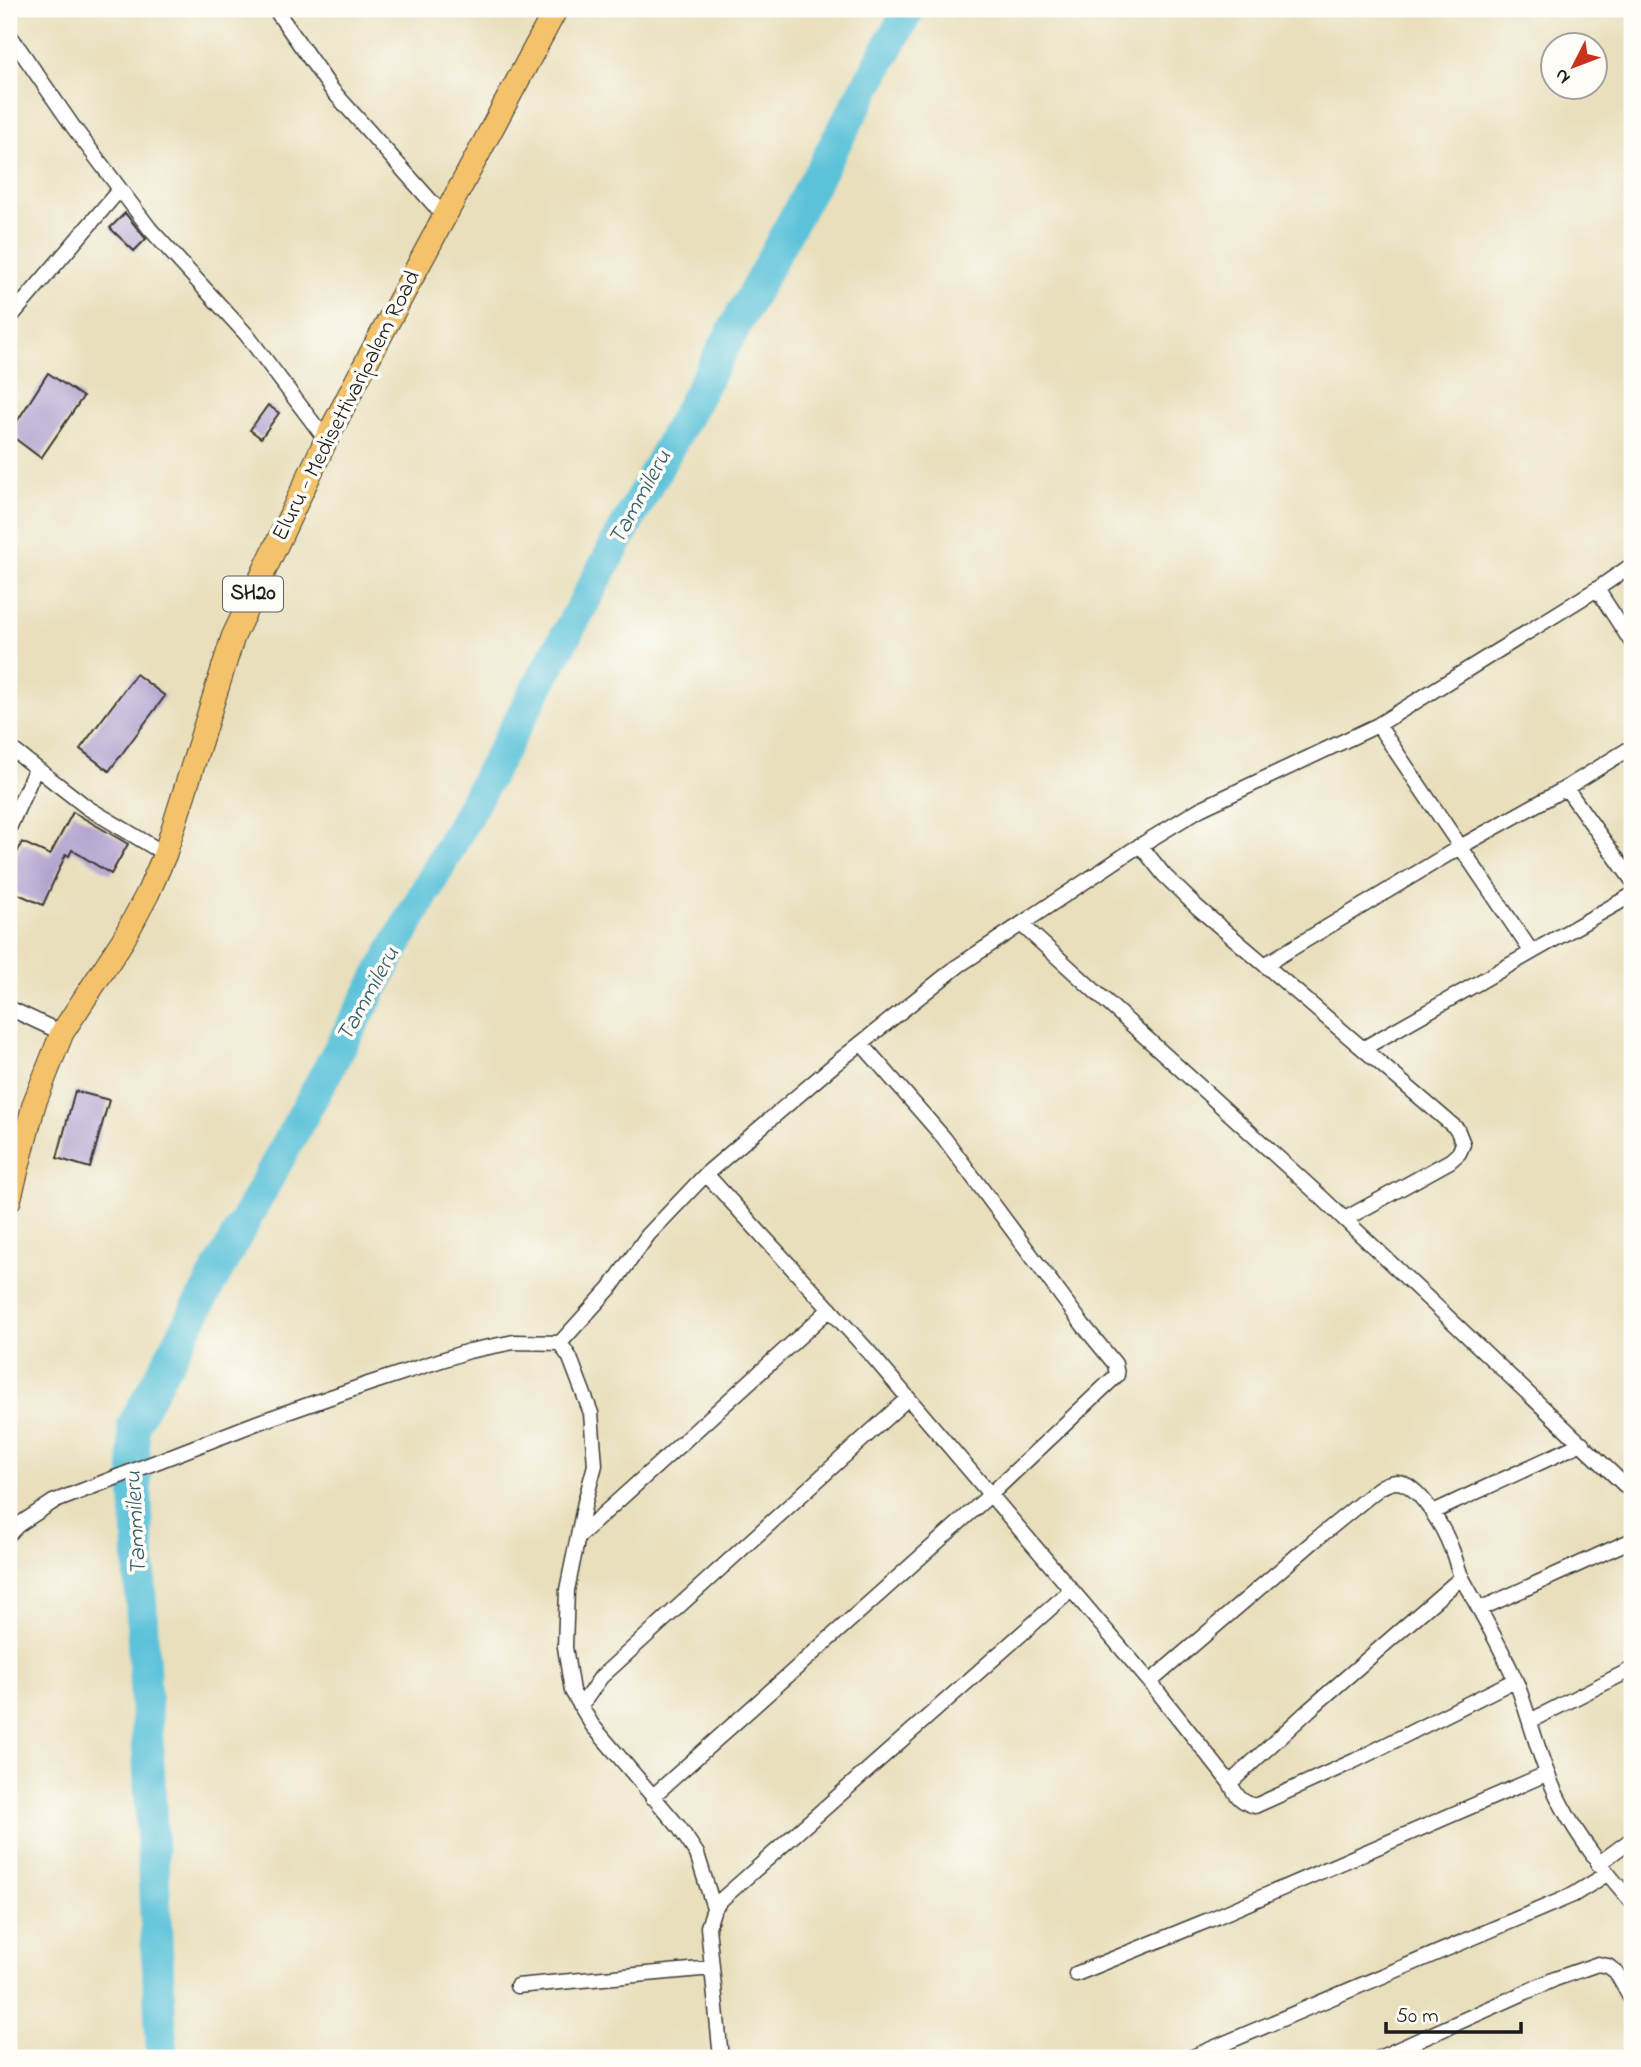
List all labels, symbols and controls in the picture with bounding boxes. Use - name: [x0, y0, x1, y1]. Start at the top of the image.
- north arrow: [1540, 32, 1610, 102]
- text: N: [1549, 62, 1578, 90]
- street label: Eluru - Medisettivaripalem Road: [264, 265, 430, 547]
- water label: Tammileru: [600, 444, 682, 552]
- road number: SH20: [223, 576, 283, 612]
- water label: Tammileru: [328, 941, 410, 1049]
- water label: Tammileru: [117, 1470, 157, 1576]
- scale bar: [1386, 1990, 1520, 2034]
- text: 50 m: [1396, 2002, 1439, 2032]

